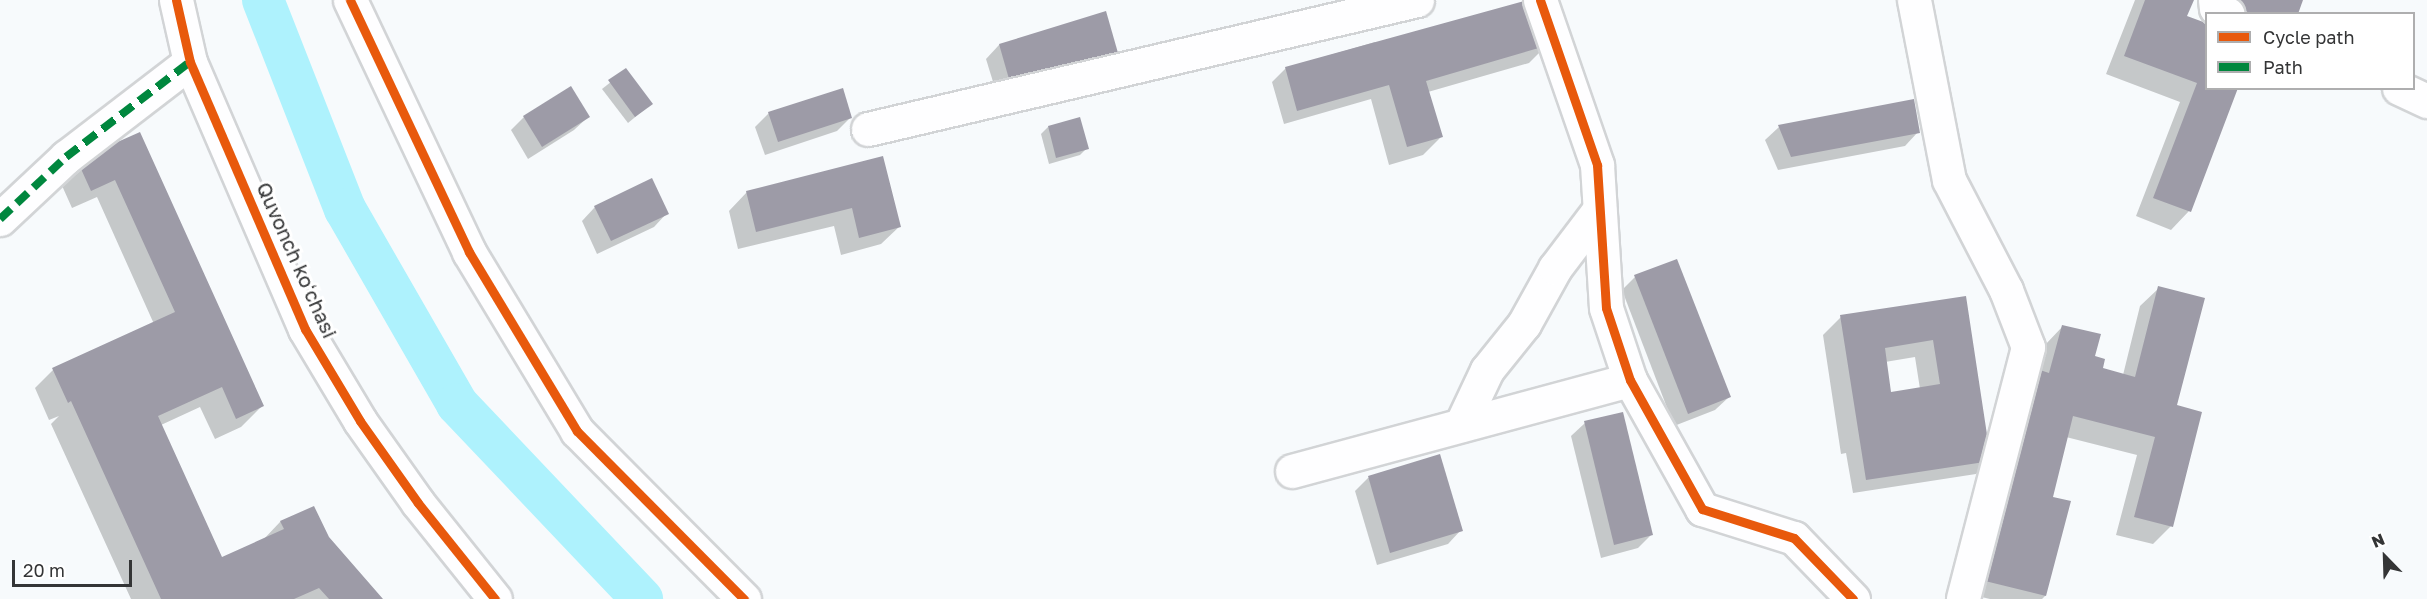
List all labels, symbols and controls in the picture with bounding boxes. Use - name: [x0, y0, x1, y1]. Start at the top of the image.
- legend: [2205, 12, 2415, 90]
- text: Cycle path: [2263, 26, 2355, 48]
- text: Path: [2263, 56, 2303, 78]
- street label: Quvonch koʻchasi: [252, 178, 342, 342]
- north arrow: [2355, 527, 2415, 587]
- text: N: [2368, 529, 2387, 552]
- scale bar: [15, 548, 135, 586]
- text: 20 m: [23, 559, 65, 581]

